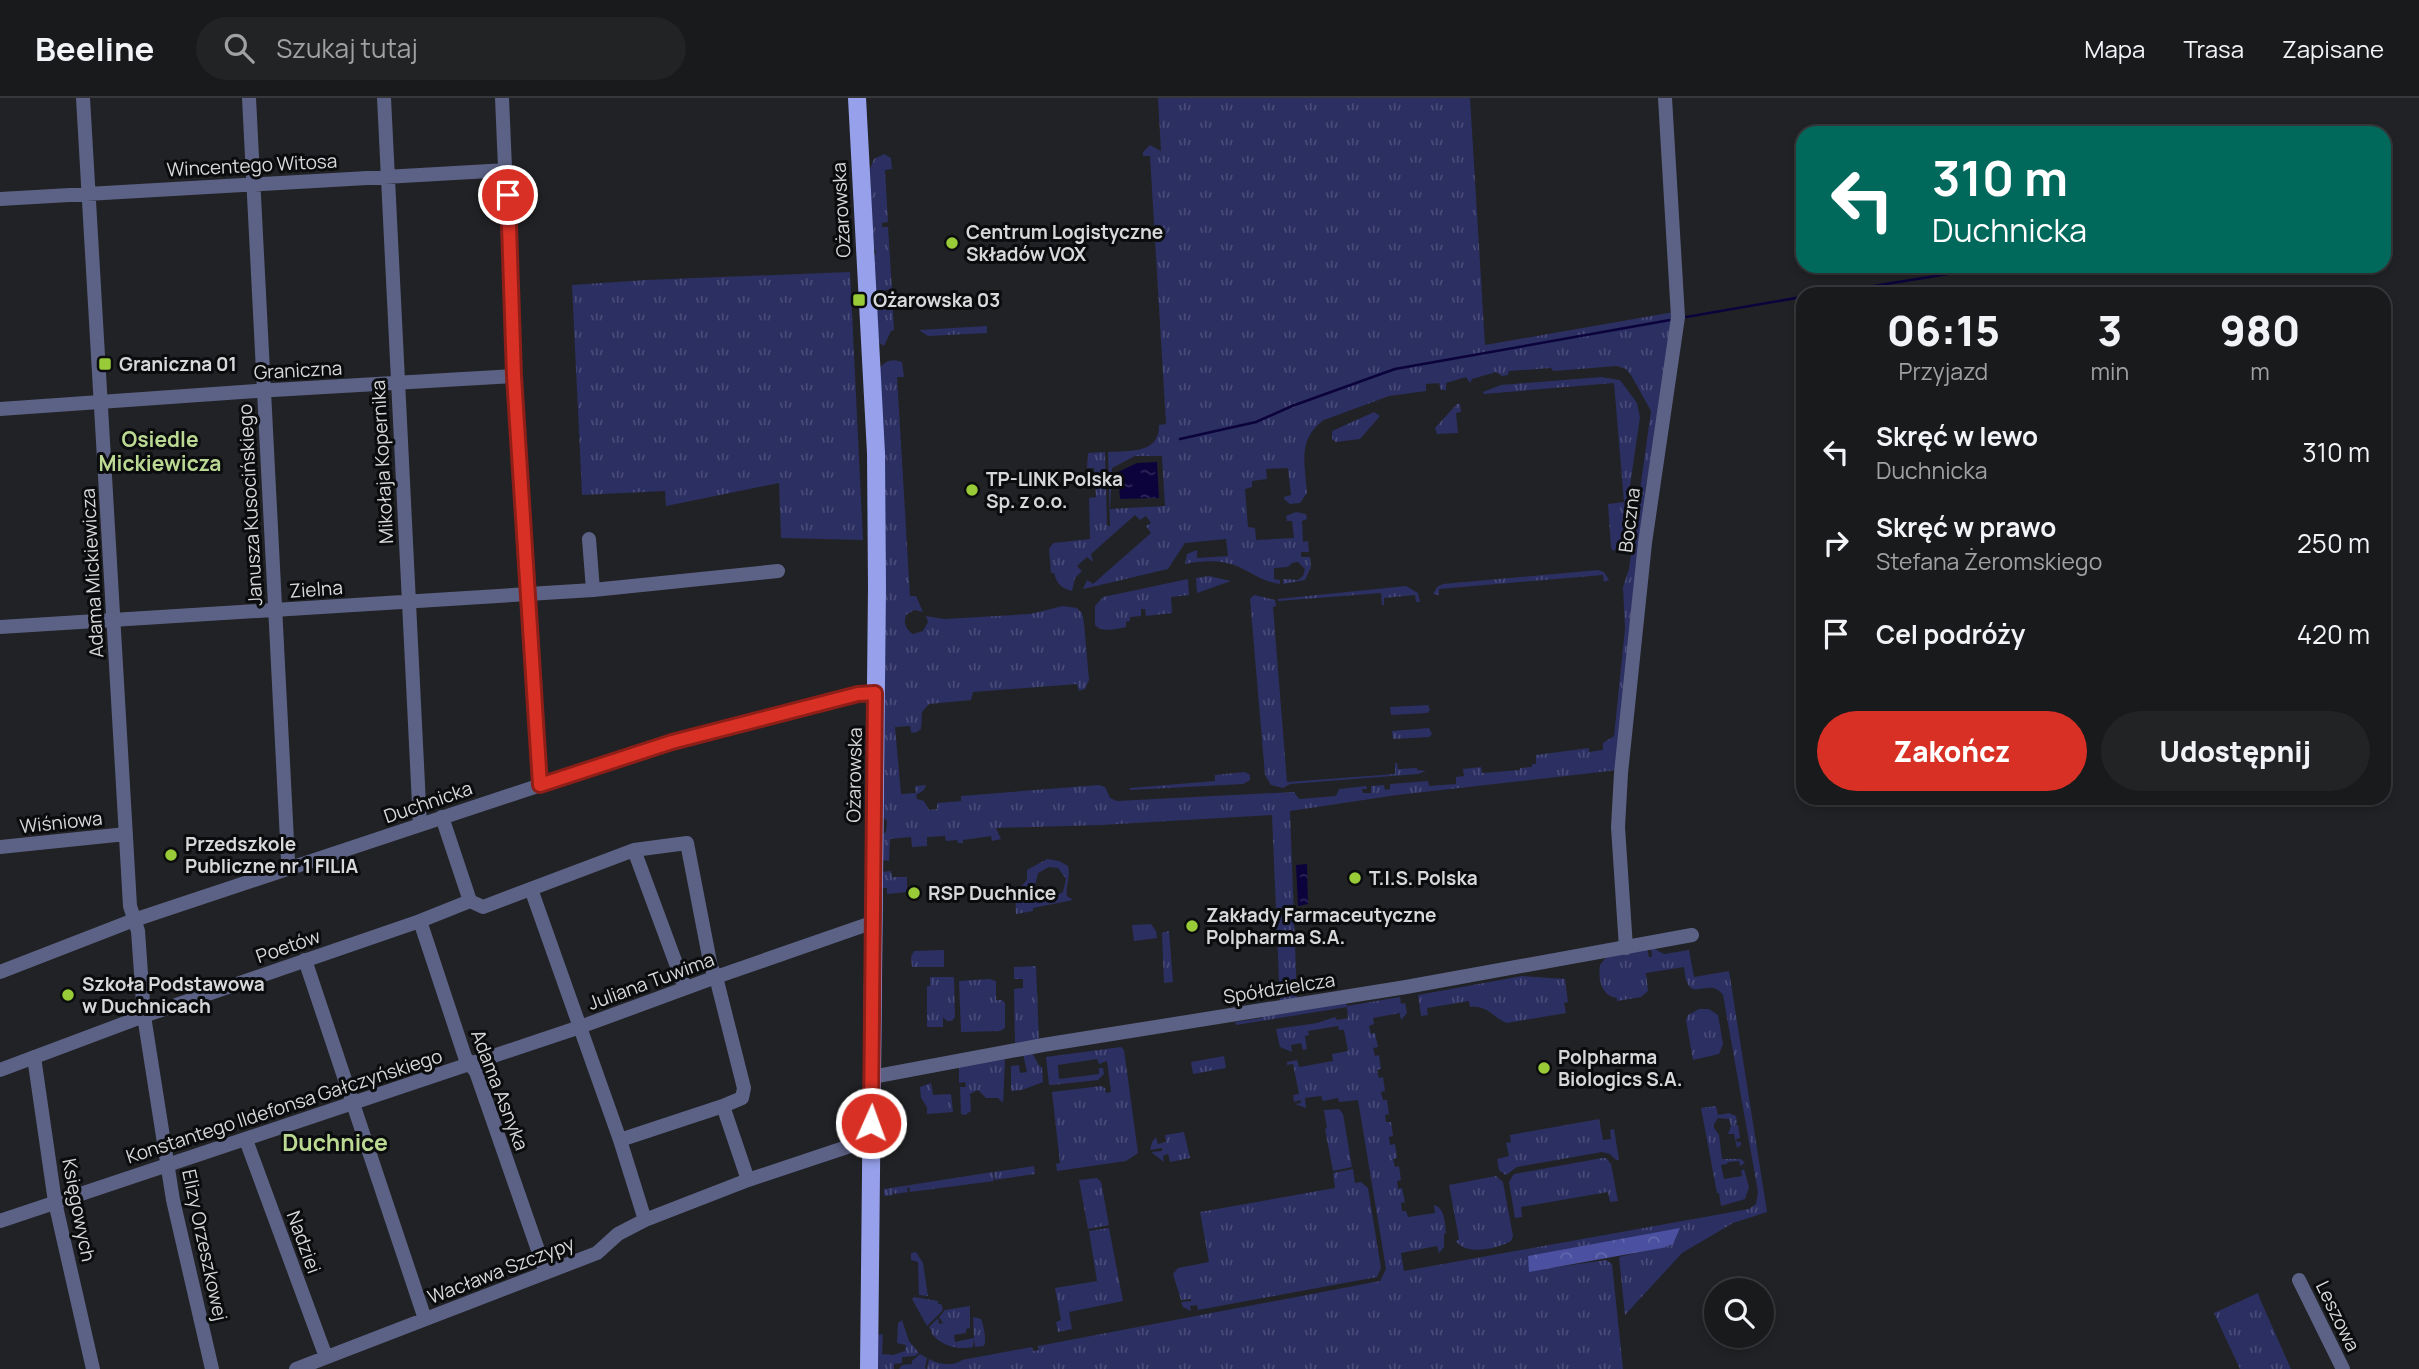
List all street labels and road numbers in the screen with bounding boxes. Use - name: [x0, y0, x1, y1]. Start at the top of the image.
- street label: Wincentego Witosa: [166, 148, 338, 182]
- street label: Ożarowska: [826, 162, 856, 258]
- street label: Graniczna: [253, 355, 343, 385]
- street label: Mikołaja Kopernika: [365, 379, 399, 545]
- street label: Janusza Kusocińskiego: [232, 403, 268, 607]
- street label: Boczna: [1612, 486, 1646, 554]
- street label: Adama Mickiewicza: [75, 488, 109, 658]
- street label: Zielna: [288, 574, 344, 604]
- street label: Ożarowska: [840, 727, 868, 823]
- street label: Duchnicka: [380, 775, 476, 829]
- street label: Wiśniowa: [18, 805, 104, 839]
- street label: Poetów: [252, 923, 324, 969]
- street label: Juliana Tuwima: [584, 946, 718, 1016]
- street label: Spółdzielcza: [1221, 966, 1337, 1010]
- street label: Adama Asnyka: [465, 1026, 535, 1154]
- street label: Konstantego Ildefonsa Gałczyńskiego: [122, 1042, 446, 1170]
- street label: Księgowych: [56, 1156, 102, 1264]
- street label: Elizy Orzeszkowej: [176, 1167, 234, 1323]
- street label: Nadziei: [281, 1207, 327, 1277]
- street label: Wacława Szczypy: [424, 1230, 578, 1310]
- street label: Leszowa: [2310, 1276, 2366, 1356]

